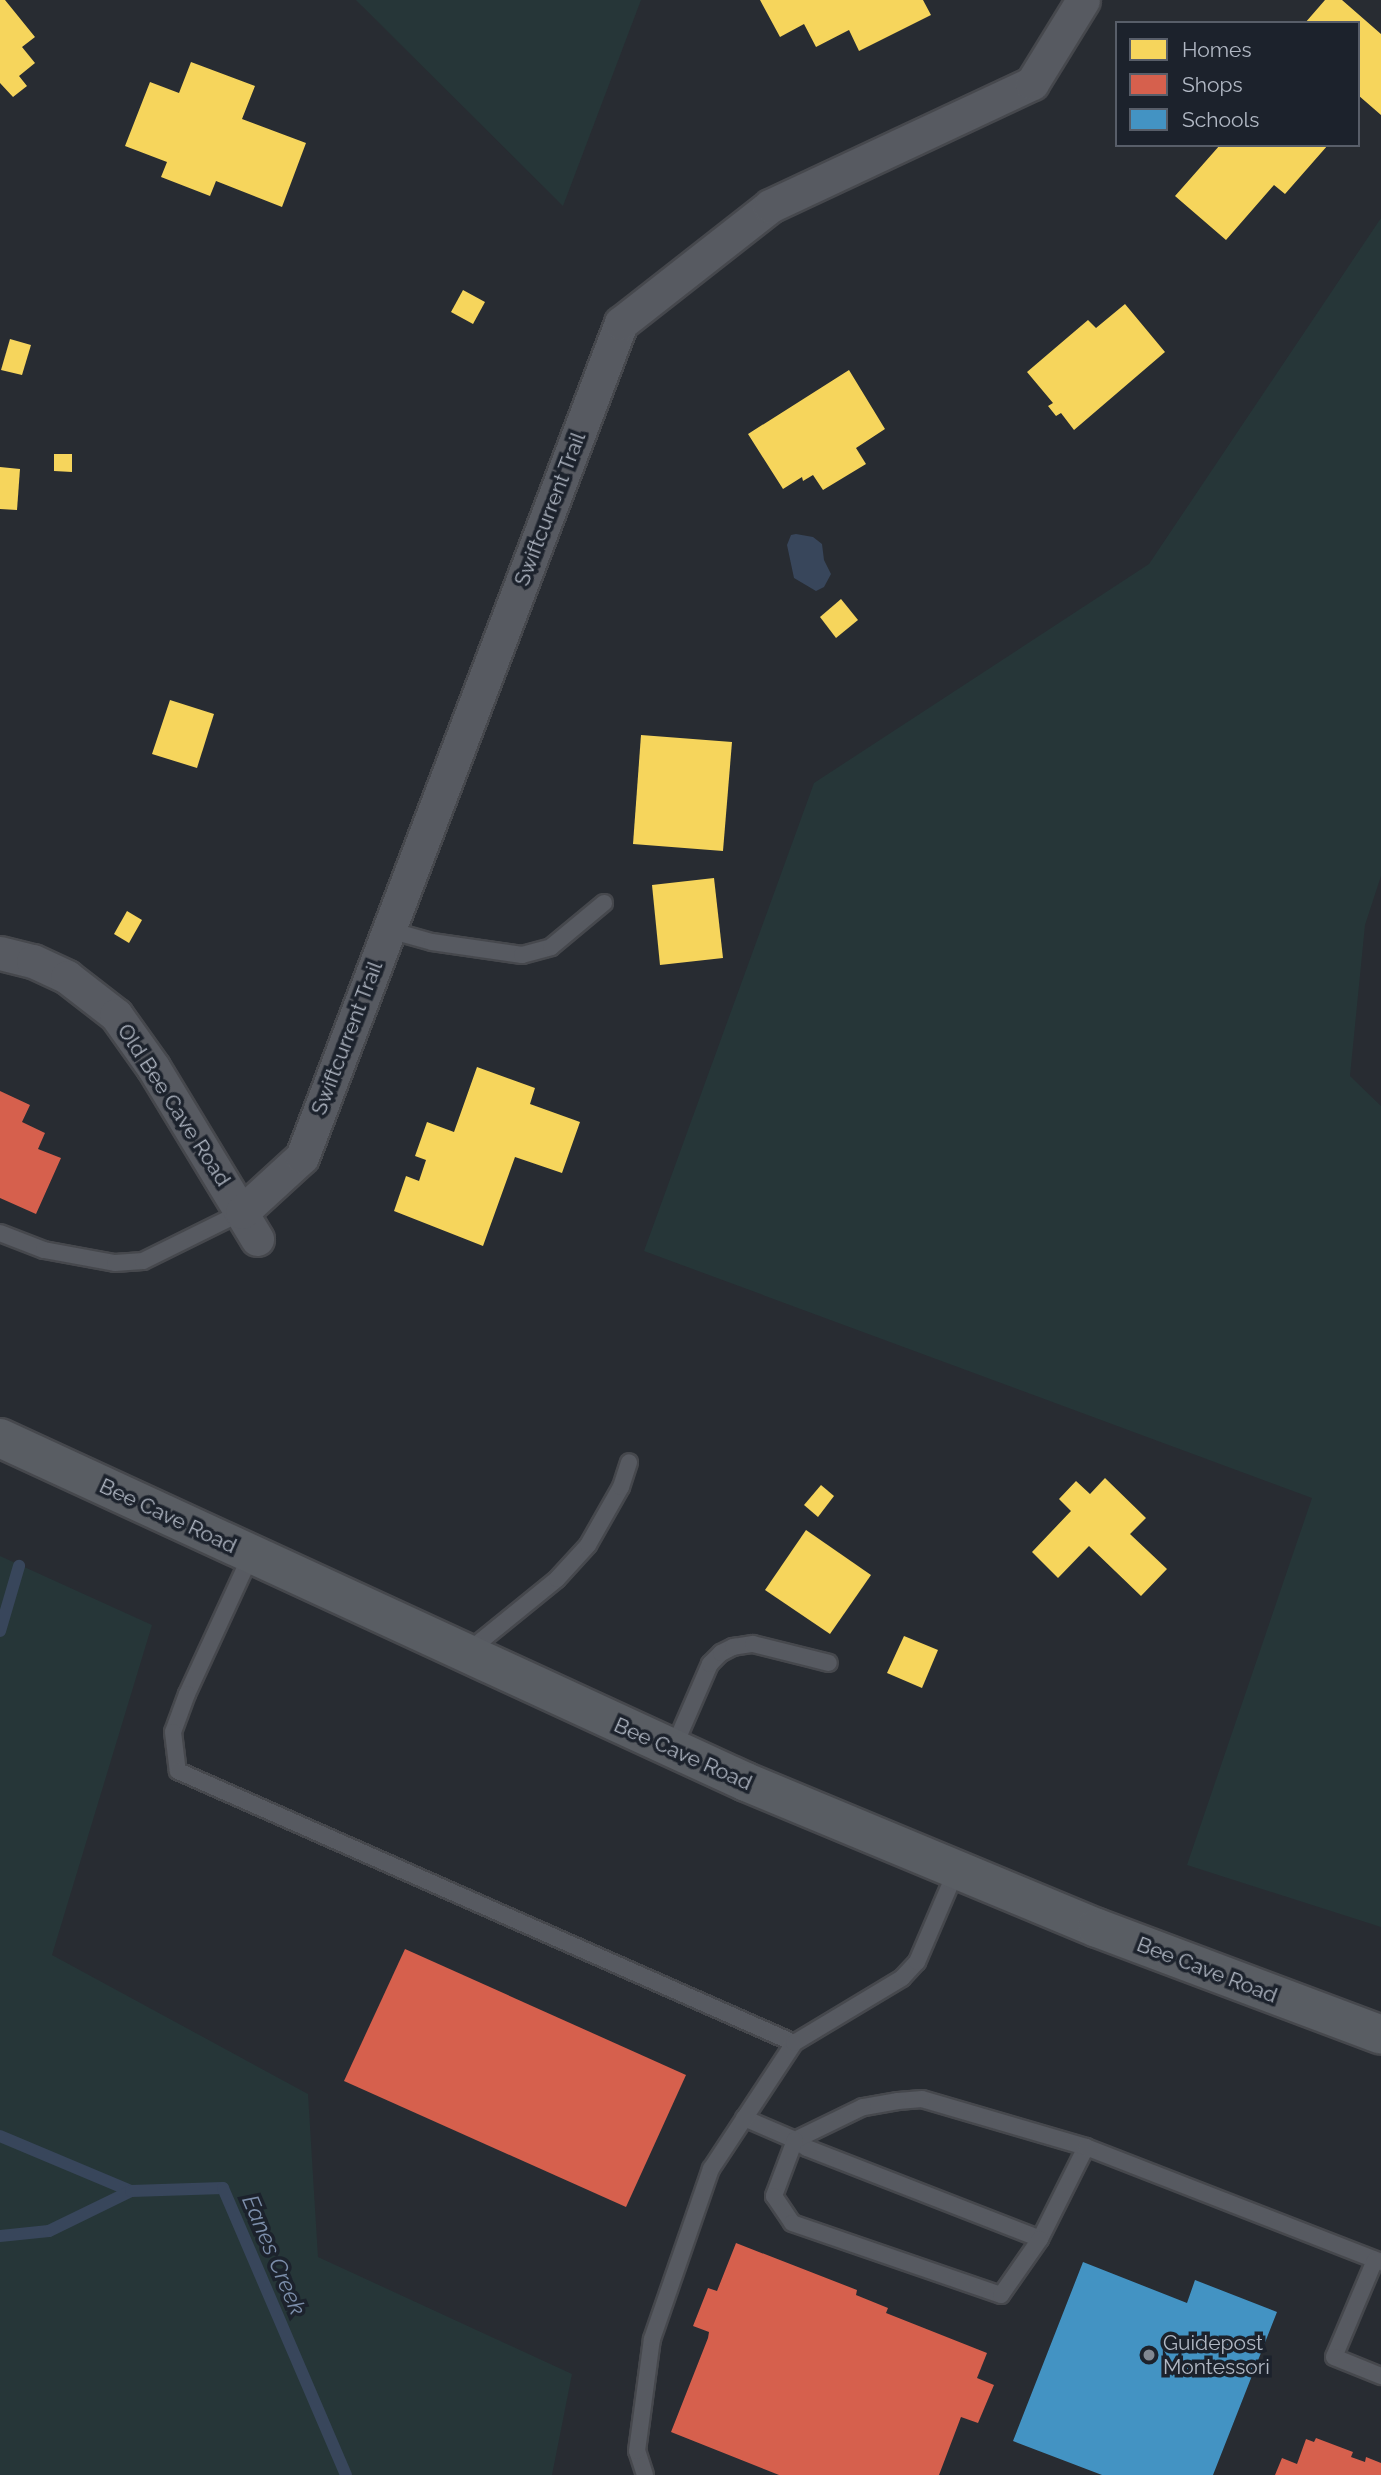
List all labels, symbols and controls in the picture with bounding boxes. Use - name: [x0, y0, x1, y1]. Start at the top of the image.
- legend: [1115, 21, 1360, 147]
- text: Homes: [1182, 37, 1252, 62]
- text: Shops: [1182, 72, 1243, 97]
- text: Schools: [1182, 107, 1259, 132]
- street label: Swiftcurrent Trail: [509, 428, 591, 590]
- street label: Swiftcurrent Trail: [306, 957, 388, 1119]
- street label: Old Bee Cave Road: [112, 1019, 236, 1191]
- street label: Bee Cave Road: [95, 1473, 241, 1559]
- street label: Bee Cave Road: [610, 1712, 756, 1796]
- street label: Bee Cave Road: [1133, 1932, 1281, 2008]
- water label: Eanes Creek: [236, 2191, 312, 2319]
- place label: Guidepost Montessori: [1163, 2330, 1270, 2380]
- marker: Guidepost Montessori: [1141, 2347, 1157, 2363]

